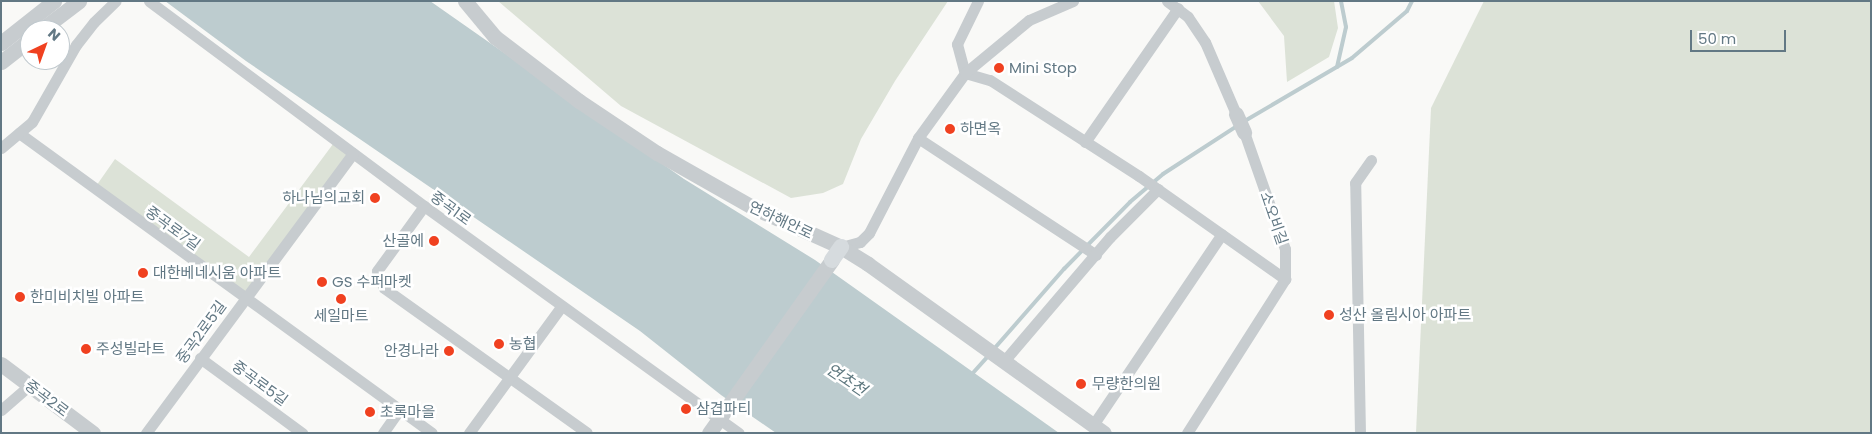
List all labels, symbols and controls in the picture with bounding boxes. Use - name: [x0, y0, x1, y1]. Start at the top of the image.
- north arrow: [20, 20, 70, 70]
- scale bar: [1692, 20, 1788, 52]
- text: N: [44, 24, 65, 46]
- text: 50 m: [1698, 28, 1736, 49]
- place label: Mini Stop: [1009, 59, 1077, 77]
- marker: Mini Stop: [993, 62, 1005, 74]
- place label: 하면옥: [960, 120, 1001, 138]
- marker: 하면옥: [944, 123, 956, 135]
- street label: 중곡1로: [427, 187, 475, 229]
- place label: 하나님의교회: [282, 189, 365, 207]
- street label: 소오비길: [1257, 189, 1291, 247]
- marker: 하나님의교회: [369, 192, 381, 204]
- street label: 연하해안로: [746, 197, 816, 243]
- street label: 중곡로7길: [142, 202, 204, 254]
- place label: 산골에: [383, 232, 424, 250]
- marker: 산골에: [428, 235, 440, 247]
- place label: 대한베네시움 아파트: [153, 264, 281, 282]
- marker: 대한베네시움 아파트: [137, 267, 149, 279]
- place label: GS 수퍼마켓: [332, 273, 412, 291]
- marker: GS 수퍼마켓: [316, 276, 328, 288]
- place label: 한미비치빌 아파트: [30, 288, 144, 306]
- marker: 한미비치빌 아파트: [14, 291, 26, 303]
- marker: 세일마트: [335, 293, 347, 305]
- street label: 중곡2로5길: [172, 297, 230, 367]
- place label: 성산 올림시아 아파트: [1339, 306, 1471, 324]
- place label: 세일마트: [313, 307, 369, 325]
- marker: 성산 올림시아 아파트: [1323, 309, 1335, 321]
- place label: 농협: [509, 335, 537, 353]
- marker: 농협: [493, 338, 505, 350]
- place label: 주성빌라트: [96, 340, 165, 358]
- place label: 안경나라: [384, 342, 439, 360]
- marker: 주성빌라트: [80, 343, 92, 355]
- marker: 안경나라: [443, 345, 455, 357]
- street label: 중곡로5길: [229, 357, 291, 409]
- water label: 연초천: [822, 360, 870, 400]
- place label: 무량한의원: [1092, 375, 1161, 393]
- street label: 중곡2로: [22, 376, 72, 420]
- marker: 무량한의원: [1074, 377, 1088, 391]
- place label: 삼겹파티: [696, 400, 751, 418]
- place label: 초록마을: [380, 403, 435, 421]
- marker: 삼겹파티: [680, 403, 692, 415]
- marker: 초록마을: [364, 406, 376, 418]

